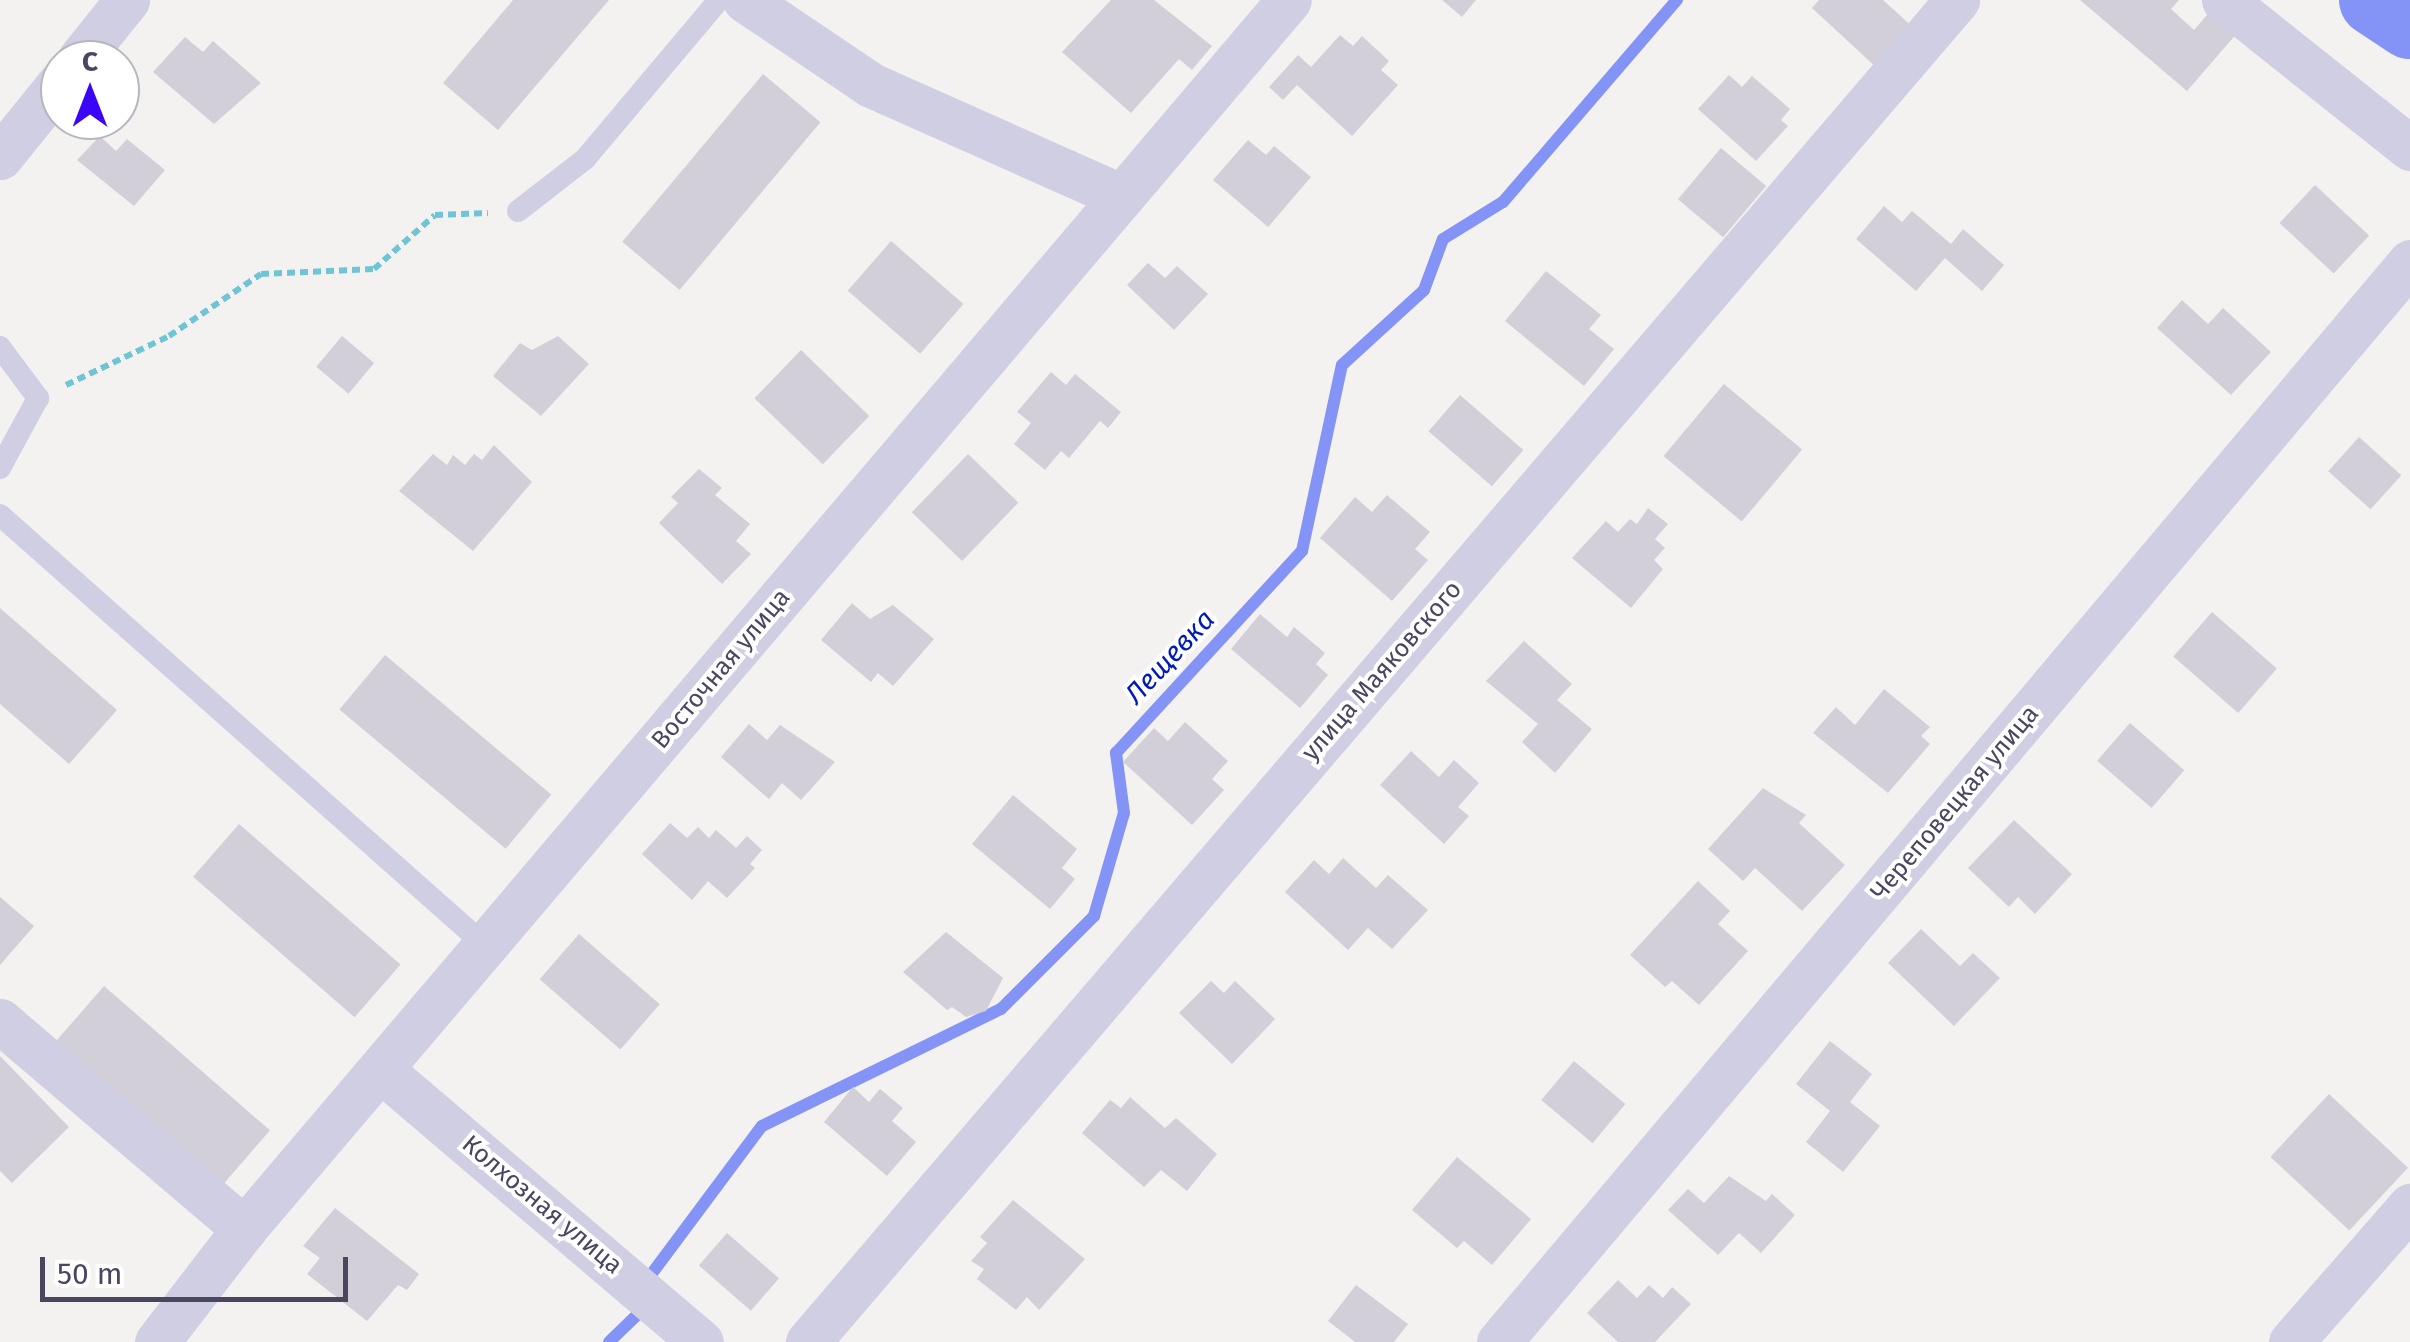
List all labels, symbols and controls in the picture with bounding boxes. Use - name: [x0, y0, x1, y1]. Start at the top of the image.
- north arrow: [40, 40, 140, 140]
- text: С: [82, 45, 98, 78]
- street label: улица Маяковского: [1296, 575, 1468, 767]
- street label: Восточная улица: [645, 583, 797, 755]
- water label: Лещевка: [1118, 603, 1222, 711]
- street label: Череповецкая улица: [1865, 699, 2045, 907]
- street label: Колхозная улица: [456, 1129, 628, 1281]
- scale bar: [45, 1237, 352, 1299]
- text: 50 m: [57, 1256, 122, 1292]

